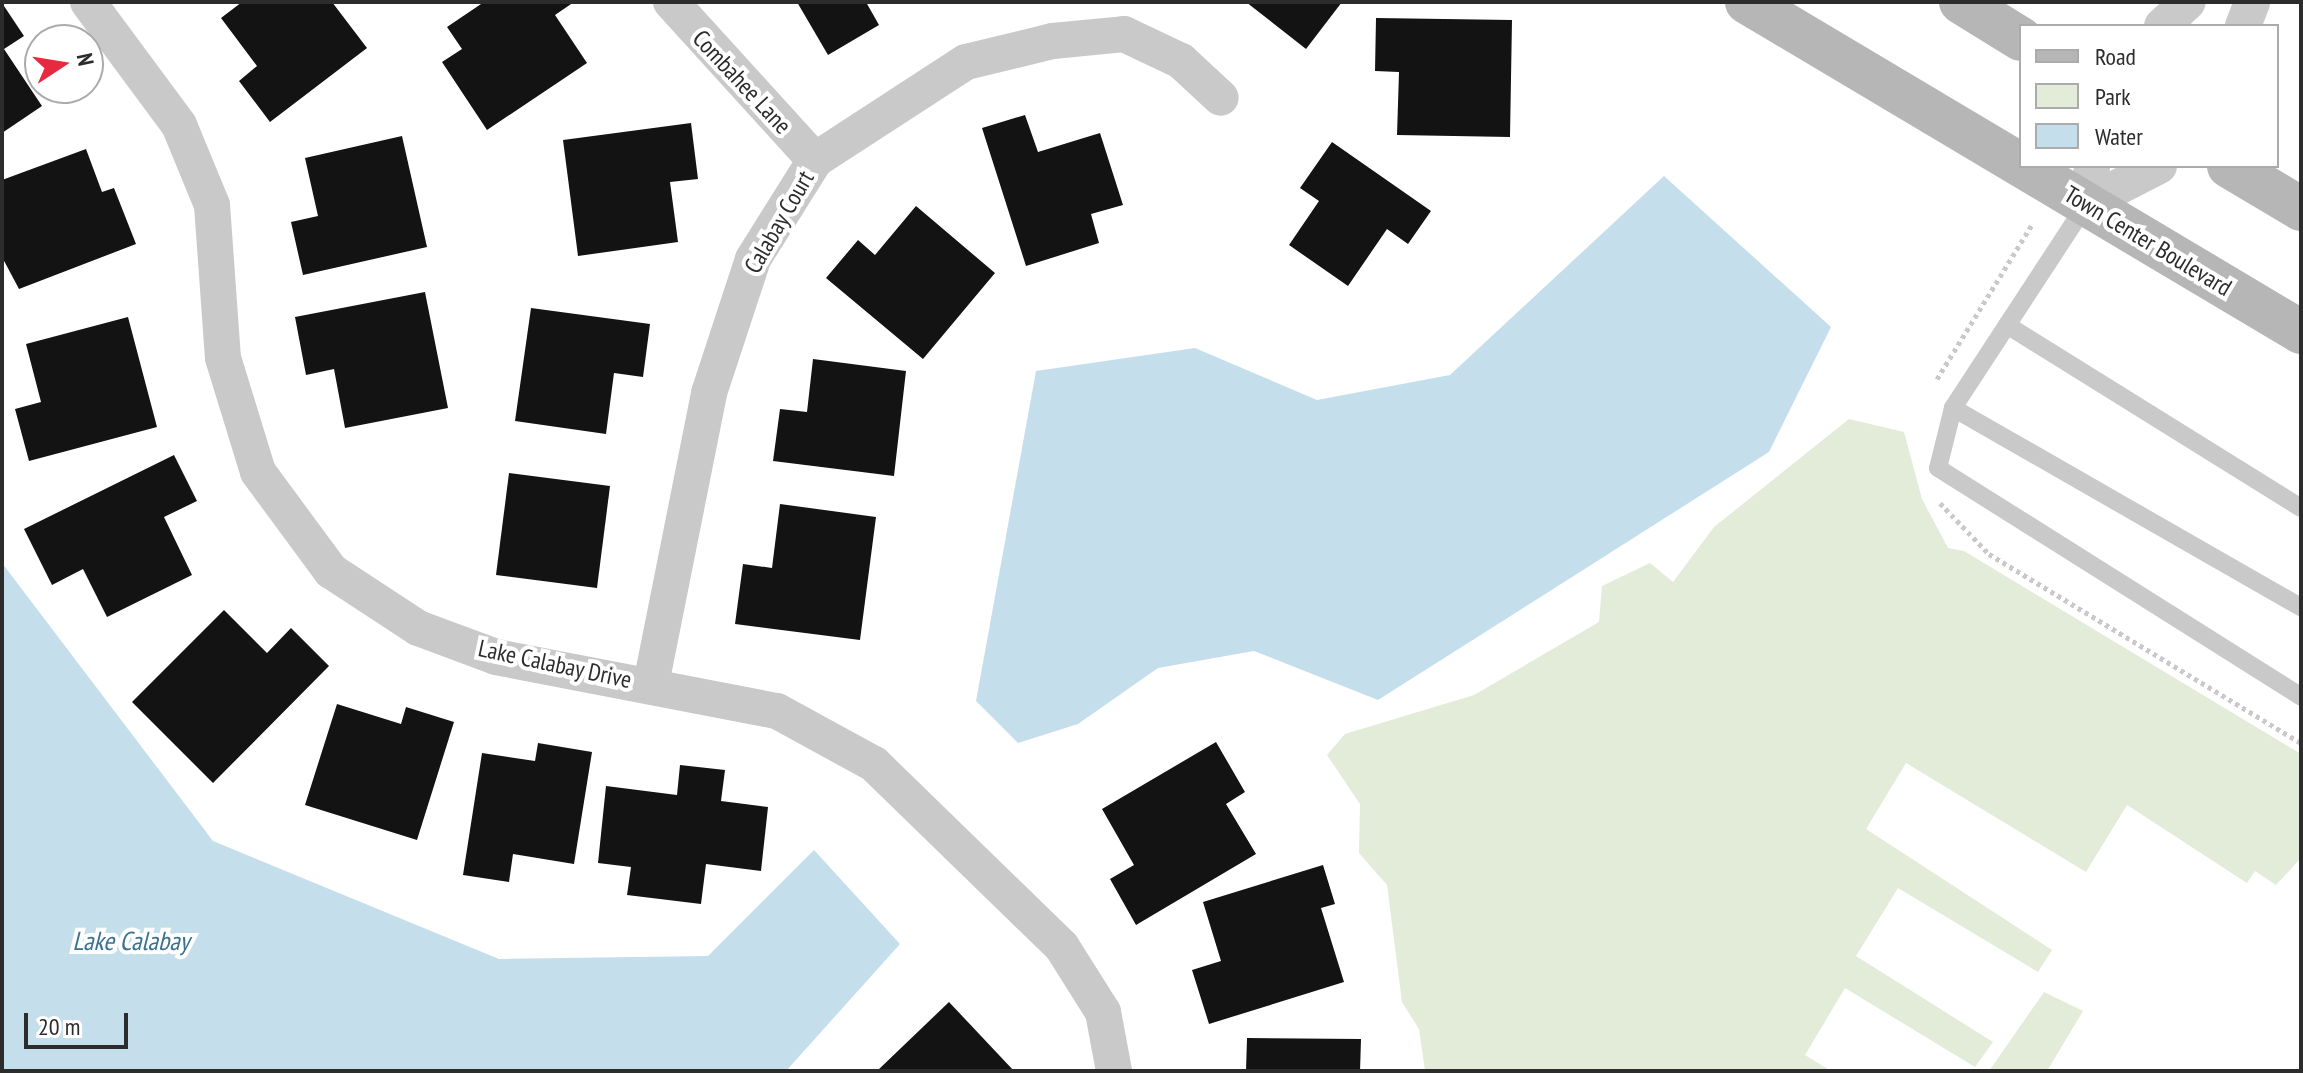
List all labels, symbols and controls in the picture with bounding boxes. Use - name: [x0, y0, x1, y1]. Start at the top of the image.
- north arrow: [24, 24, 104, 104]
- street label: Combahee Lane: [687, 24, 797, 140]
- legend: [2019, 24, 2279, 168]
- text: Road: [2095, 41, 2136, 72]
- text: N: [71, 51, 100, 68]
- text: Park: [2095, 81, 2131, 112]
- text: Water: [2095, 121, 2143, 152]
- street label: Calabay Court: [738, 165, 820, 279]
- street label: Town Center Boulevard: [2059, 180, 2237, 302]
- street label: Lake Calabay Drive: [475, 634, 635, 694]
- water label: Lake Calabay: [73, 925, 189, 957]
- scale bar: [28, 997, 132, 1047]
- text: 20 m: [38, 1011, 80, 1042]

